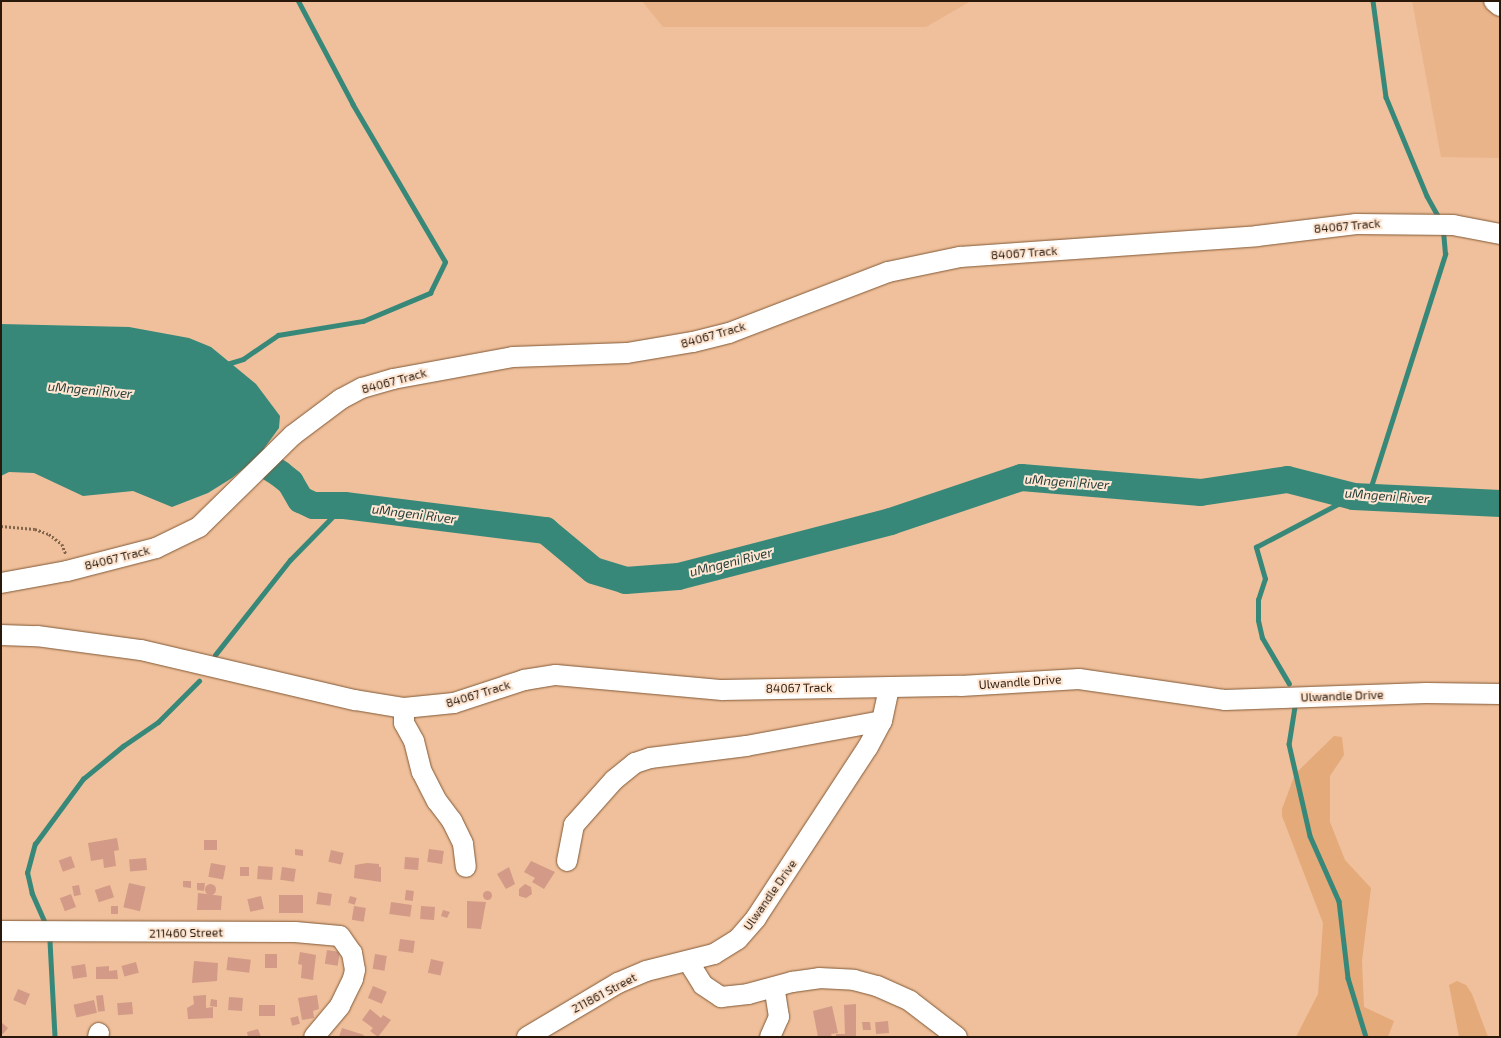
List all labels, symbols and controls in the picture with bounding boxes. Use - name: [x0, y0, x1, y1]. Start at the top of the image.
- street label: 84067 Track: [1313, 216, 1381, 236]
- street label: 84067 Track: [990, 243, 1058, 263]
- street label: 84067 Track: [679, 319, 747, 351]
- street label: 84067 Track: [360, 365, 428, 397]
- water label: uMngeni River: [47, 379, 133, 401]
- water label: uMngeni River: [1024, 471, 1110, 493]
- water label: uMngeni River: [1344, 485, 1430, 507]
- water label: uMngeni River: [371, 501, 457, 527]
- street label: 84067 Track: [83, 543, 151, 573]
- water label: uMngeni River: [688, 544, 774, 580]
- street label: Ulwandle Drive: [978, 672, 1062, 692]
- street label: 84067 Track: [444, 677, 512, 711]
- street label: 84067 Track: [765, 680, 833, 696]
- street label: Ulwandle Drive: [1300, 687, 1384, 705]
- street label: Ulwandle Drive: [740, 857, 800, 933]
- street label: 211460 Street: [149, 925, 223, 941]
- street label: 211861 Street: [569, 970, 639, 1016]

